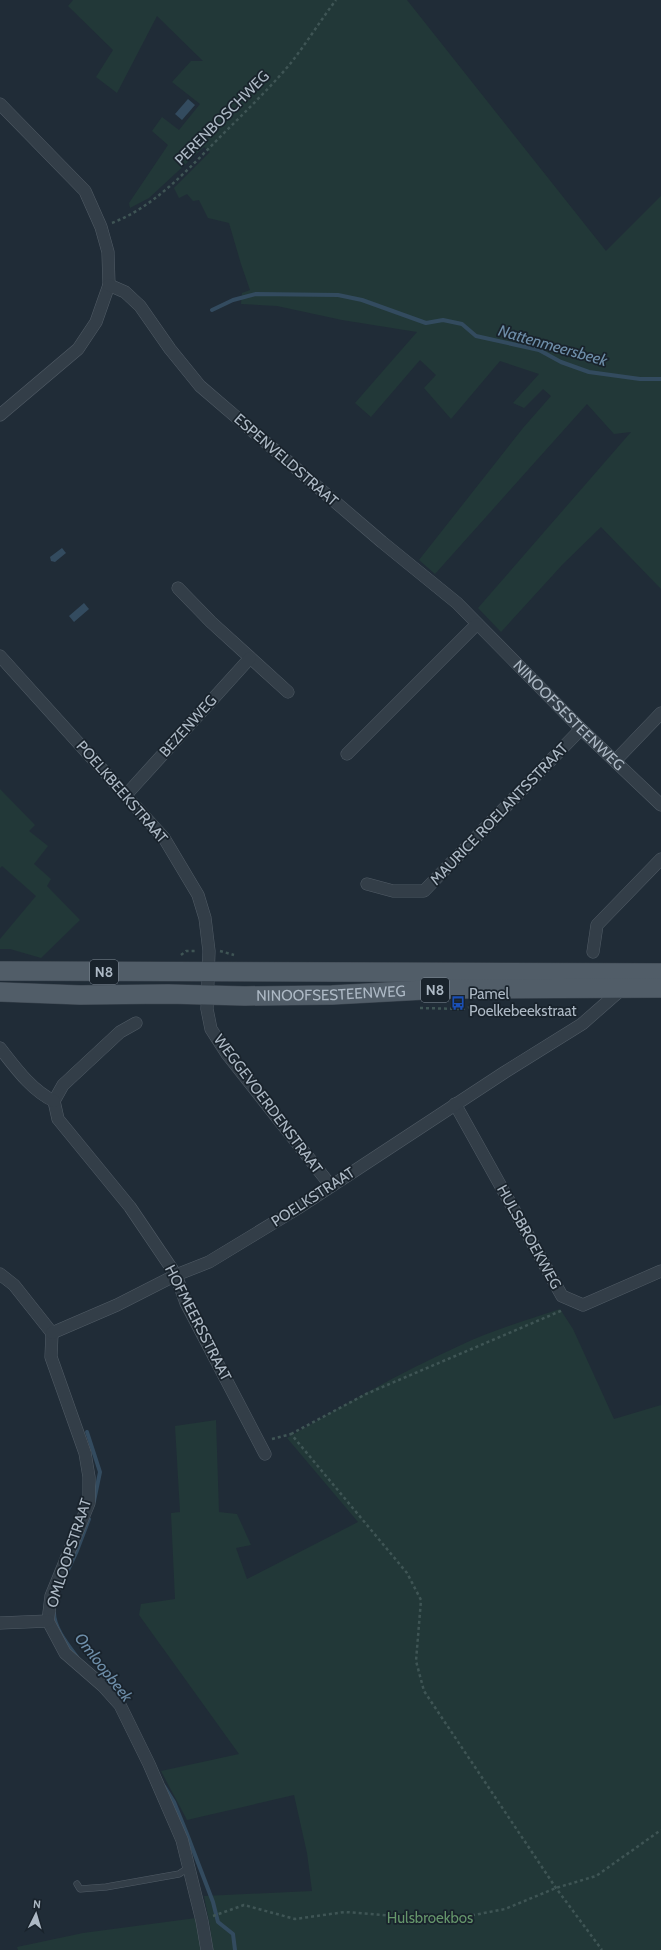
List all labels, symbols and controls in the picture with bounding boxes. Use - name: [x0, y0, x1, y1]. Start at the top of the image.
- street label: PERENBOSCHWEG: [171, 67, 273, 169]
- water label: Nattenmeersbeek: [496, 321, 611, 370]
- street label: ESPENVELDSTRAAT: [230, 410, 342, 510]
- street label: NINOOFSESTEENWEG: [509, 656, 628, 774]
- street label: BEZENWEG: [156, 691, 220, 761]
- street label: POELKBEEKSTRAAT: [73, 737, 171, 847]
- street label: MAURICE ROELANTSSTRAAT: [426, 739, 572, 889]
- road number: N8: [90, 960, 118, 984]
- road number: N8: [421, 978, 449, 1002]
- street label: NINOOFSESTEENWEG: [256, 982, 406, 1005]
- place label: Pamel Poelkebeekstraat: [469, 985, 577, 1020]
- bus stop icon: Pamel Poelkebeekstraat: [450, 995, 466, 1011]
- street label: WEGGEVOERDENSTRAAT: [210, 1031, 326, 1177]
- street label: POELKSTRAAT: [268, 1163, 358, 1231]
- street label: HULSBROEKWEG: [493, 1182, 565, 1292]
- street label: HOFMEERSSTRAAT: [161, 1262, 235, 1384]
- street label: OMLOOPSTRAAT: [43, 1496, 95, 1610]
- water label: Omloopbeek: [71, 1629, 137, 1707]
- north arrow: [16, 1894, 56, 1934]
- text: N: [32, 1897, 41, 1911]
- park label: Hulsbroekbos: [387, 1909, 473, 1927]

